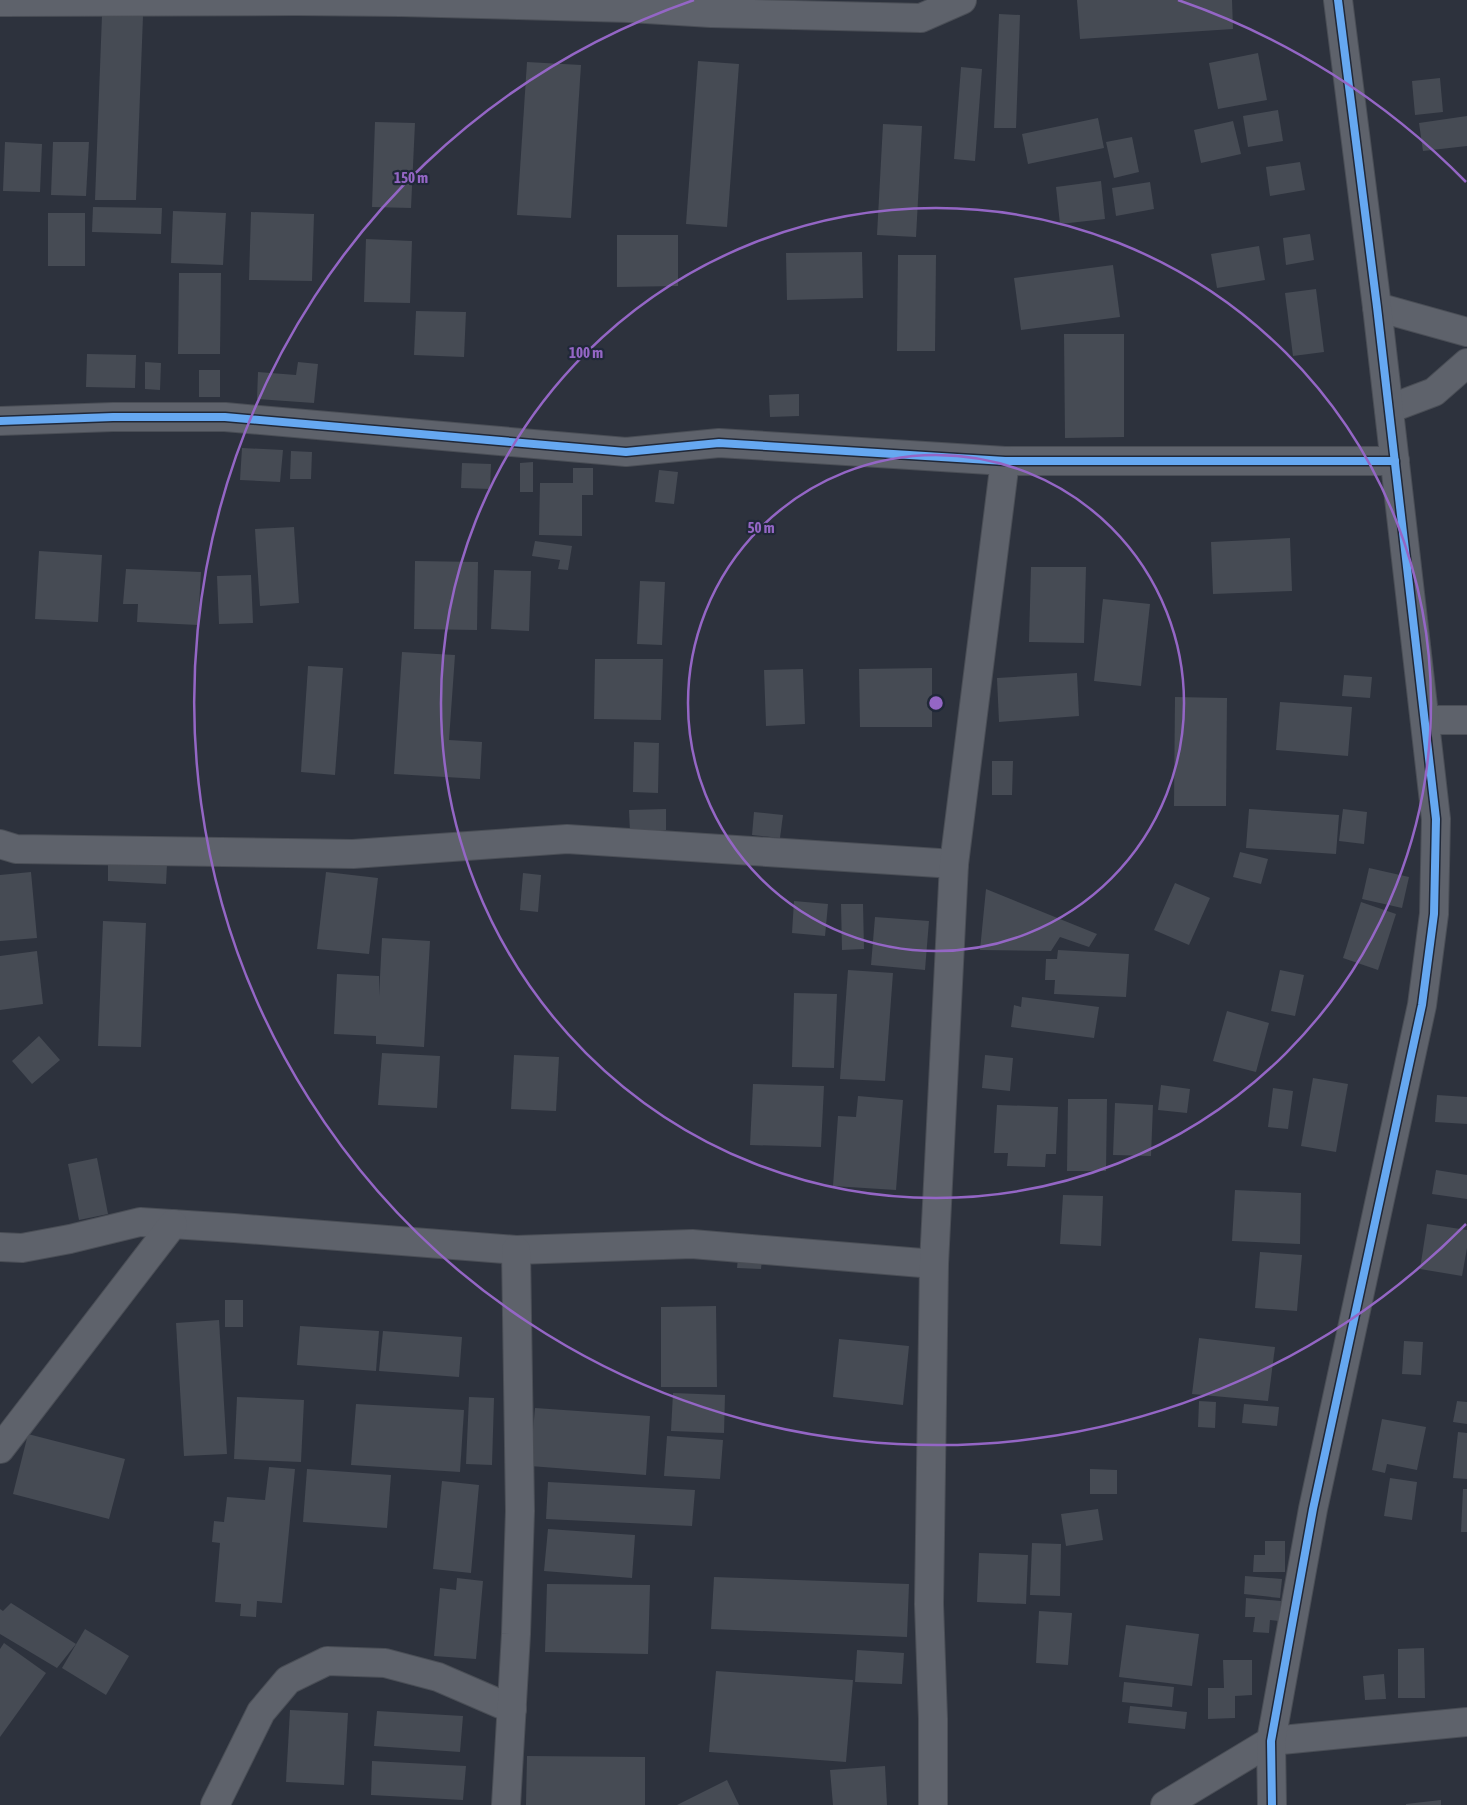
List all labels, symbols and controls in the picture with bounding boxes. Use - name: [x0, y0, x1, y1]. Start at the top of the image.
- text: 150 m: [394, 169, 428, 186]
- text: 100 m: [569, 344, 603, 361]
- text: 50 m: [748, 519, 775, 536]
- centre of rings: [927, 694, 945, 712]

